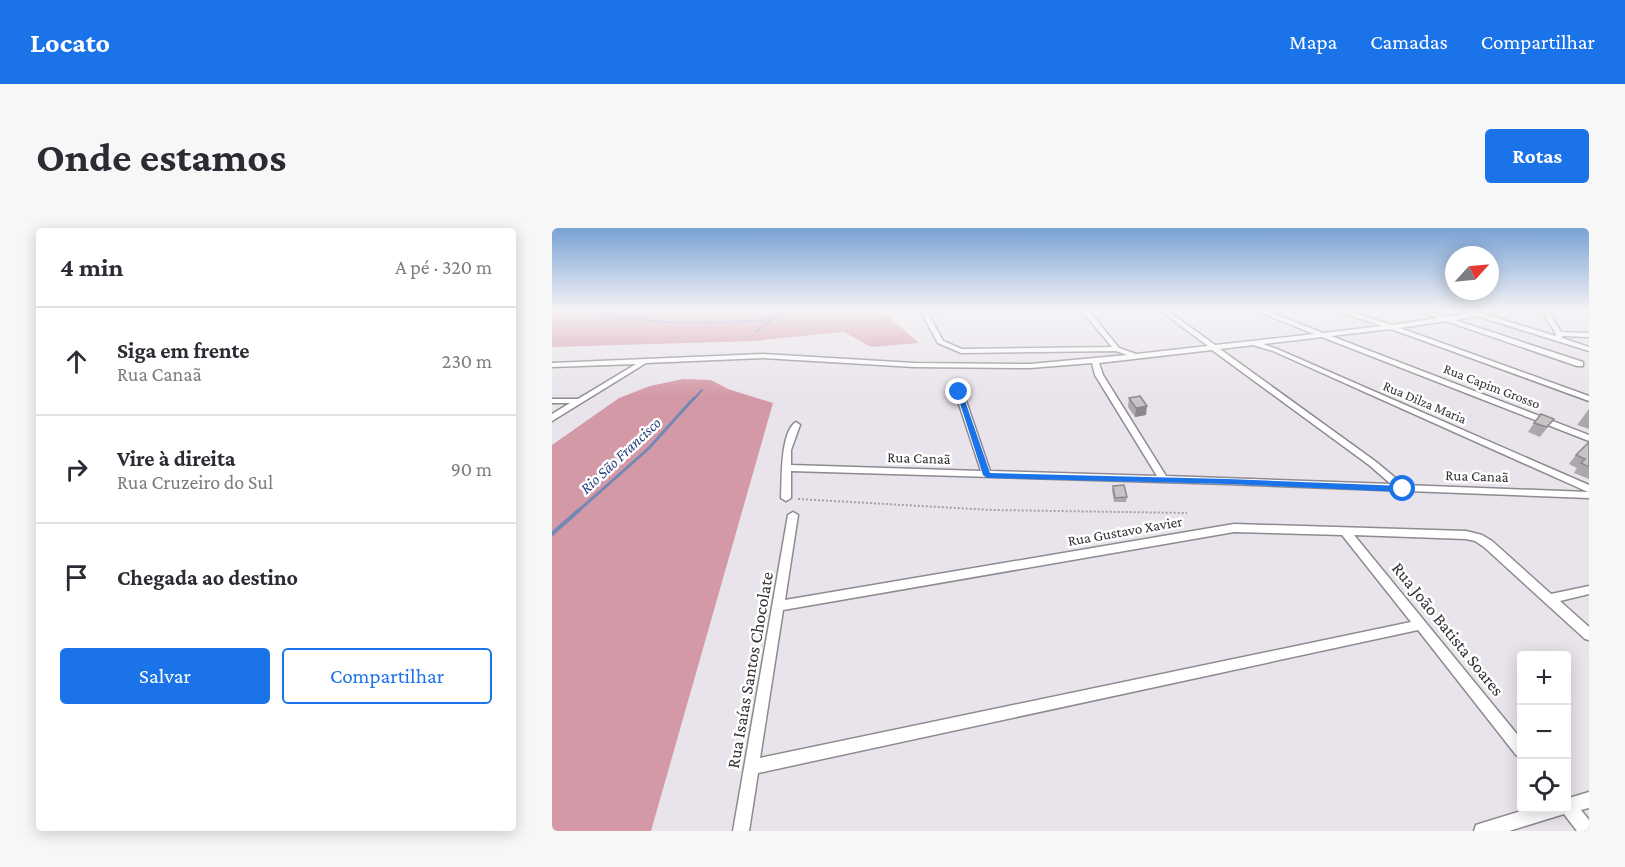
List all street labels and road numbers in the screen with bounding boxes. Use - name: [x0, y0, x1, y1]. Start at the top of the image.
- street label: Rua Capim Grosso: [1441, 360, 1543, 412]
- street label: Rua Dilza Maria: [1381, 377, 1470, 427]
- street label: Rua Canaã: [887, 449, 951, 467]
- street label: Rua Canaã: [1445, 467, 1509, 485]
- street label: Rua Gustavo Xavier: [1066, 513, 1184, 549]
- street label: Rua João Batista Soares: [1388, 558, 1508, 700]
- street label: Rua Isaías Santos Chocolate: [723, 570, 777, 770]

